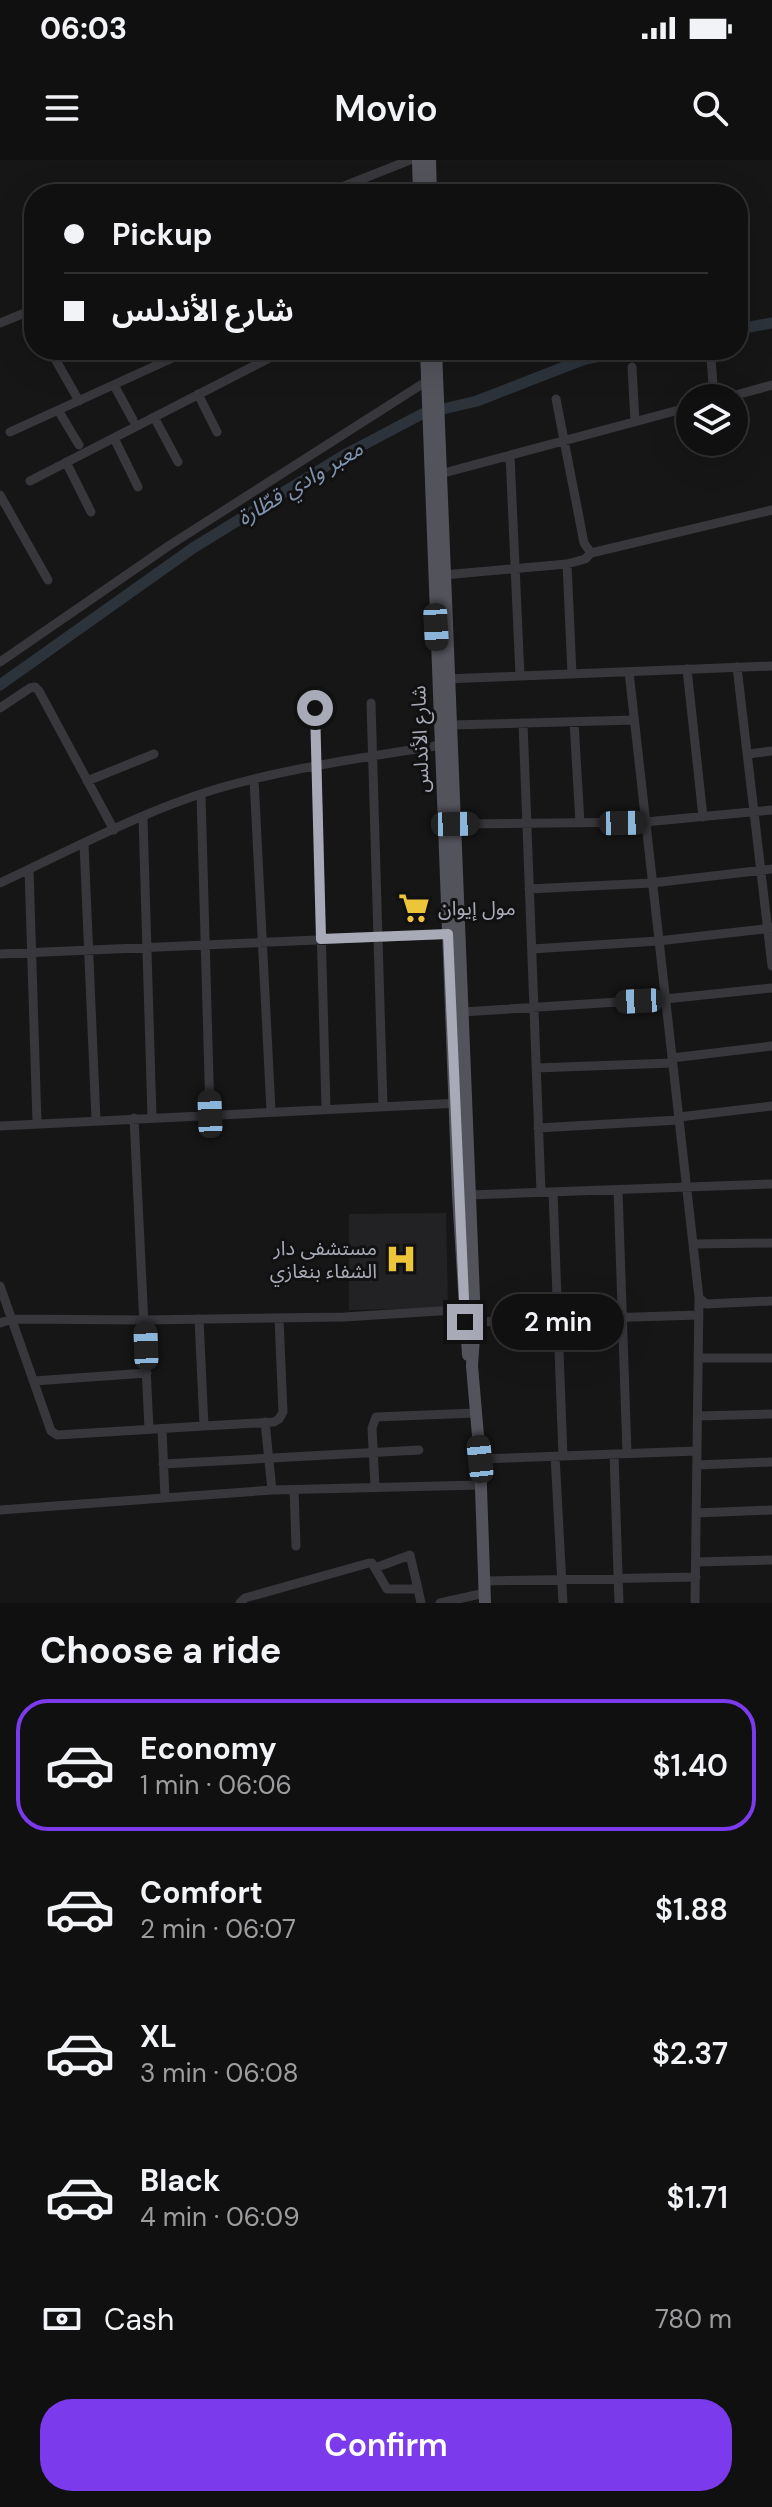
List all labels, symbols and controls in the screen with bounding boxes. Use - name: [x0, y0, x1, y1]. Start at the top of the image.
- text: 06:03: [40, 9, 127, 48]
- text: Movio: [334, 85, 438, 132]
- icon: menu: [40, 86, 84, 130]
- icon: search: [688, 86, 732, 130]
- text: Pickup: [112, 215, 212, 254]
- text: شارع الأندلس: [112, 291, 294, 330]
- map controls: [676, 384, 748, 456]
- button: layers: [676, 384, 748, 456]
- water label: معبر وادي قطّارة: [232, 434, 370, 535]
- car: [423, 602, 449, 652]
- street label: شارع الأندلس: [405, 685, 437, 793]
- route start: [297, 690, 333, 726]
- car: [599, 811, 647, 835]
- car: [431, 812, 479, 836]
- supermarket icon: مول إيوان: [397, 891, 431, 925]
- place label: مول إيوان: [438, 895, 516, 921]
- car: [614, 988, 664, 1014]
- car: [197, 1090, 223, 1138]
- place label: مستشفى دار الشفاء بنغازي: [270, 1235, 377, 1287]
- hospital icon: مستشفى دار الشفاء بنغازي: [384, 1242, 418, 1276]
- callout: 2 min: [493, 1294, 625, 1350]
- route end: [447, 1304, 483, 1340]
- text: 2 min: [524, 1305, 592, 1339]
- car: [133, 1322, 159, 1370]
- car: [466, 1434, 494, 1484]
- text: Choose a ride: [40, 1627, 281, 1674]
- icon: car: [44, 1729, 116, 1801]
- text: Economy: [140, 1729, 277, 1768]
- text: $1.40: [652, 1746, 728, 1785]
- text: 1 min · 06:06: [140, 1768, 292, 1802]
- icon: car: [44, 1873, 116, 1945]
- text: Comfort: [140, 1873, 263, 1912]
- text: $1.88: [655, 1890, 728, 1929]
- text: 2 min · 06:07: [140, 1912, 296, 1946]
- icon: car: [44, 2017, 116, 2089]
- text: XL: [140, 2017, 177, 2056]
- text: $2.37: [652, 2034, 728, 2073]
- text: 3 min · 06:08: [140, 2056, 299, 2090]
- icon: car: [44, 2161, 116, 2233]
- text: Black: [140, 2161, 220, 2200]
- text: $1.71: [667, 2178, 728, 2217]
- text: 4 min · 06:09: [140, 2200, 299, 2234]
- icon: cash: [40, 2297, 84, 2341]
- text: Cash: [104, 2300, 174, 2339]
- text: 780 m: [655, 2302, 732, 2336]
- button: Confirm: [40, 2399, 732, 2491]

